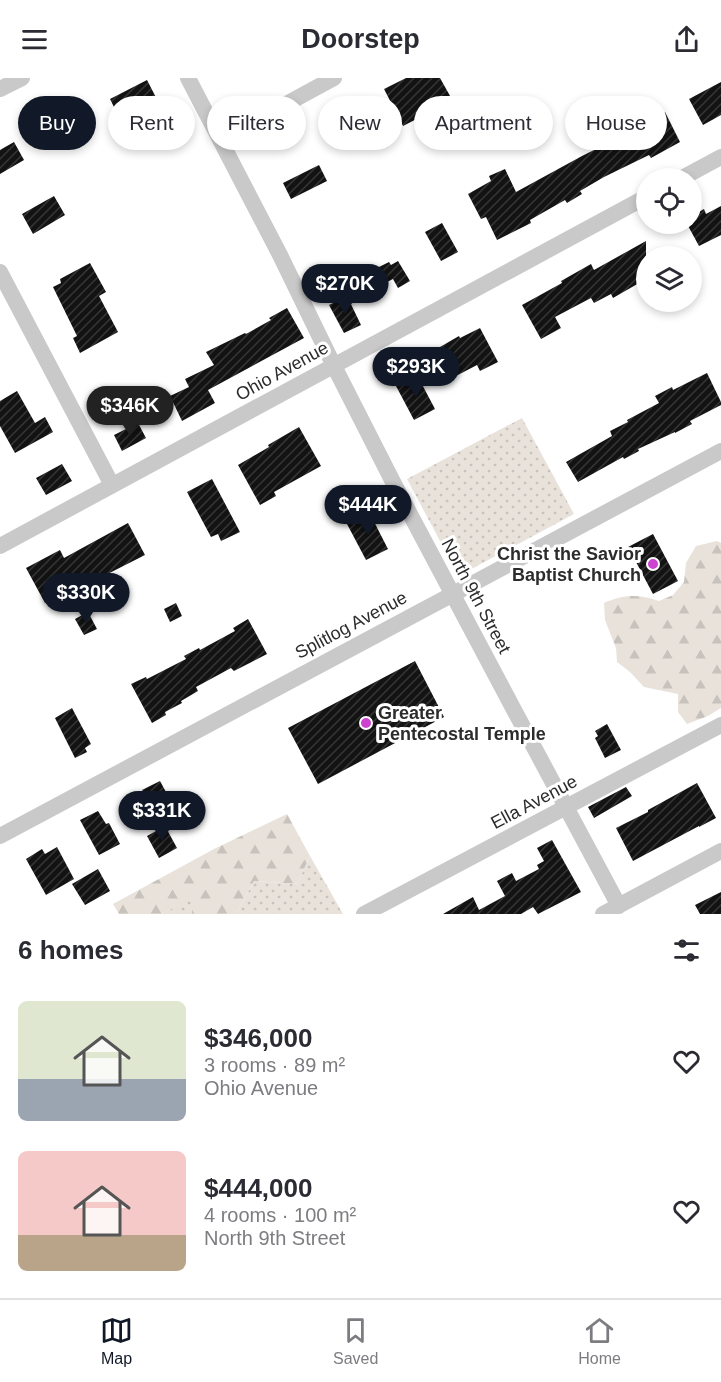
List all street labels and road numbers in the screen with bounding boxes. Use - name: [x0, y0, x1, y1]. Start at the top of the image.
- street label: Ohio Avenue: [232, 337, 332, 405]
- street label: North 9th Street: [437, 535, 515, 657]
- street label: Splitlog Avenue: [292, 587, 410, 663]
- street label: Ella Avenue: [487, 771, 581, 833]

